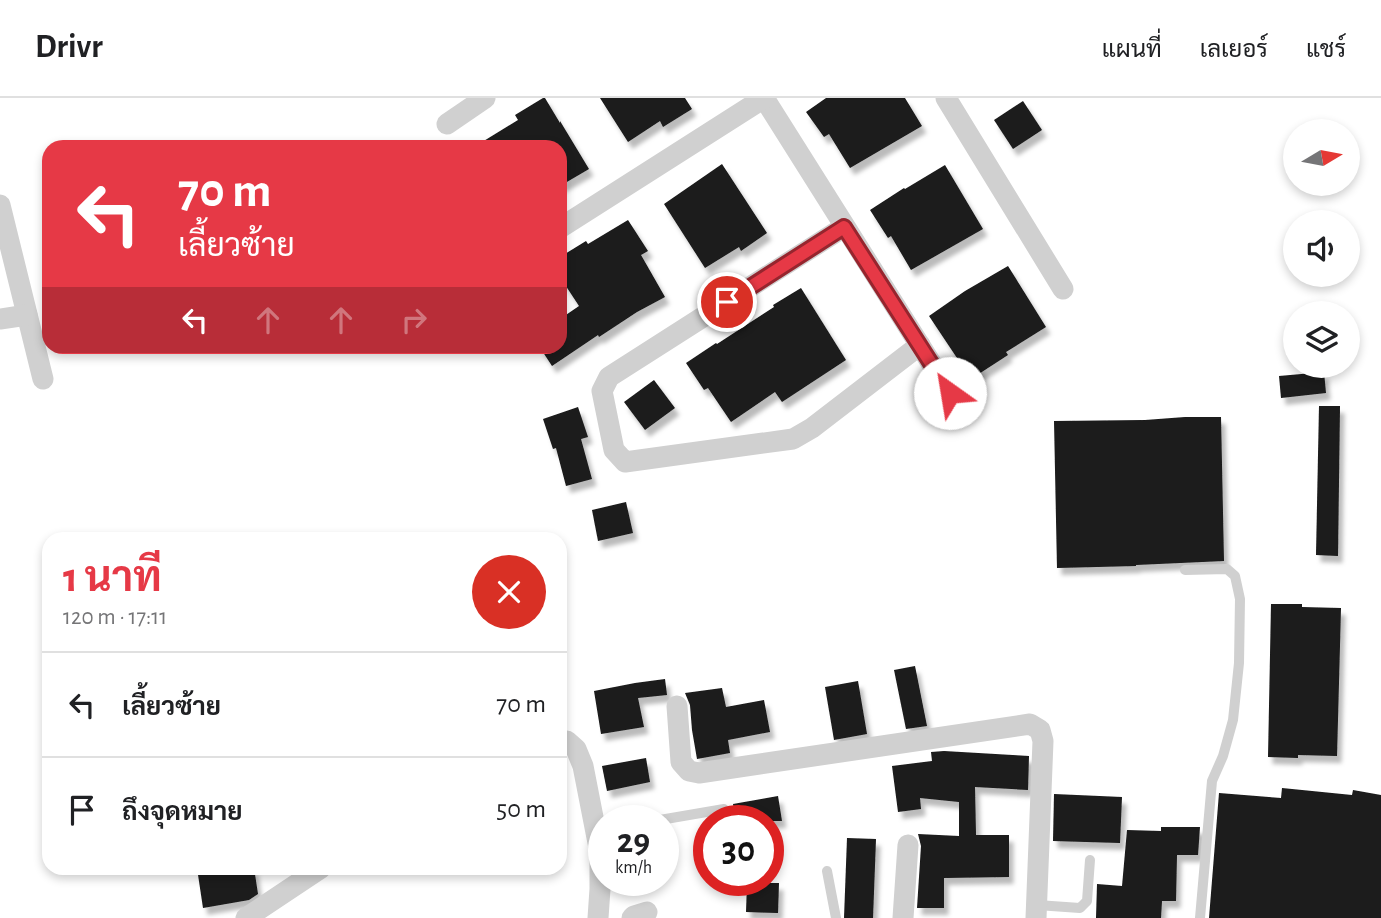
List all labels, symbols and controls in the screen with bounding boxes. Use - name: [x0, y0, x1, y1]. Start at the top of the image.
- text: Drivr: [35, 31, 103, 64]
- text: แผนที่: [1102, 38, 1162, 62]
- text: เลเยอร์: [1200, 38, 1268, 62]
- text: แชร์: [1306, 38, 1346, 62]
- north arrow: [1283, 119, 1360, 196]
- map controls: [1283, 119, 1360, 378]
- text: 70 m: [178, 167, 272, 216]
- icon: left: [63, 168, 154, 259]
- button: sound: [1283, 210, 1360, 287]
- text: เลี้ยวซ้าย: [178, 230, 295, 262]
- pin: [697, 272, 757, 332]
- icon: arrive: [708, 283, 746, 321]
- icon: left: [176, 301, 214, 339]
- icon: ahead: [249, 301, 287, 339]
- icon: ahead: [322, 301, 360, 339]
- icon: right: [395, 301, 433, 339]
- button: layers: [1283, 301, 1360, 378]
- position arrow: [913, 356, 987, 430]
- button: close: [472, 555, 546, 629]
- text: 1 นาที: [63, 557, 162, 599]
- text: 120 m · 17:11: [63, 606, 167, 629]
- icon: left: [63, 686, 101, 724]
- text: 70 m: [496, 691, 546, 717]
- text: เลี้ยวซ้าย: [122, 694, 221, 720]
- icon: arrive: [63, 791, 101, 829]
- text: 50 m: [496, 796, 546, 822]
- text: ถึงจุดหมาย: [122, 799, 243, 825]
- speed limit sign: 30: [693, 805, 784, 896]
- text: 29: [617, 824, 650, 859]
- text: km/h: [615, 859, 652, 877]

